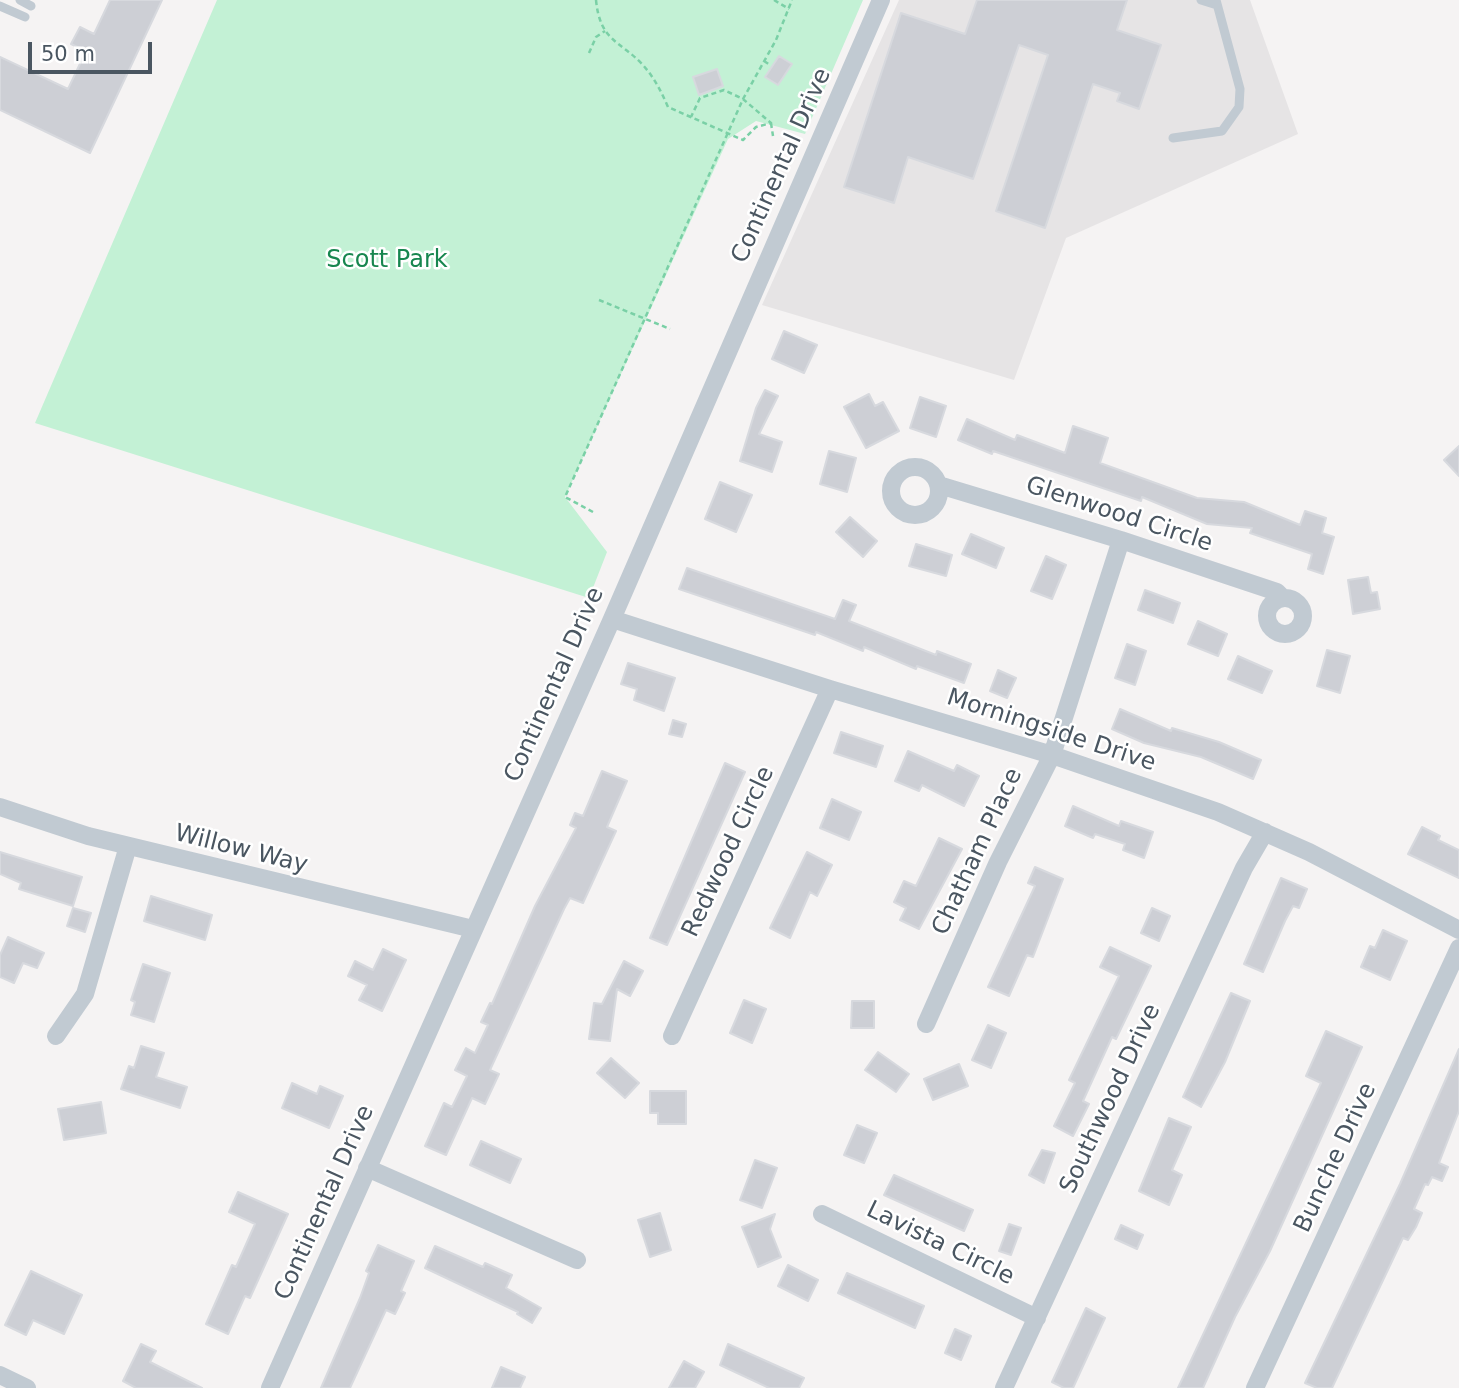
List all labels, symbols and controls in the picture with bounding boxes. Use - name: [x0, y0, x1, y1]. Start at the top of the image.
- scale bar: [32, 28, 156, 72]
- text: 50 m: [41, 42, 95, 66]
- street label: Continental Drive: [726, 64, 838, 268]
- park label: Scott Park: [326, 247, 448, 275]
- street label: Glenwood Circle: [1022, 471, 1216, 559]
- street label: Continental Drive: [499, 583, 611, 787]
- street label: Morningside Drive: [943, 684, 1159, 778]
- street label: Redwood Circle: [677, 762, 781, 942]
- street label: Chatham Place: [927, 764, 1029, 940]
- street label: Willow Way: [171, 820, 311, 880]
- street label: Southwood Drive: [1055, 1000, 1167, 1198]
- street label: Bunche Drive: [1289, 1079, 1383, 1237]
- street label: Continental Drive: [269, 1101, 381, 1305]
- street label: Lavista Circle: [862, 1196, 1018, 1292]

